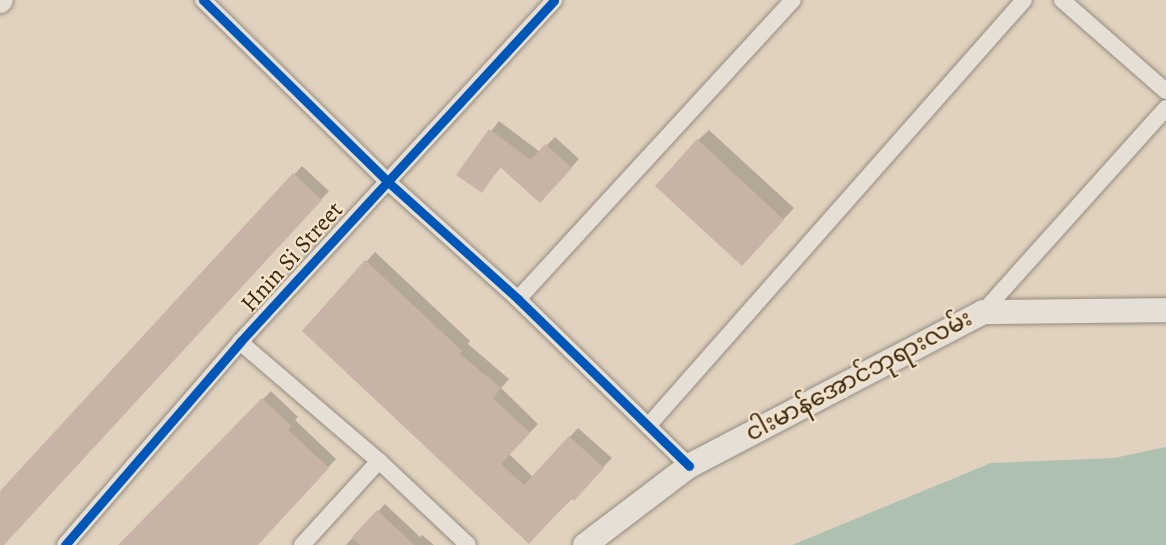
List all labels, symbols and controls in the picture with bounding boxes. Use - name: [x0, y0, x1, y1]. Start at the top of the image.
- street label: Hnin Si Street: [235, 196, 349, 318]
- street label: ငါးမာန်အောင်ဘုရားလမ်း: [741, 304, 977, 448]

